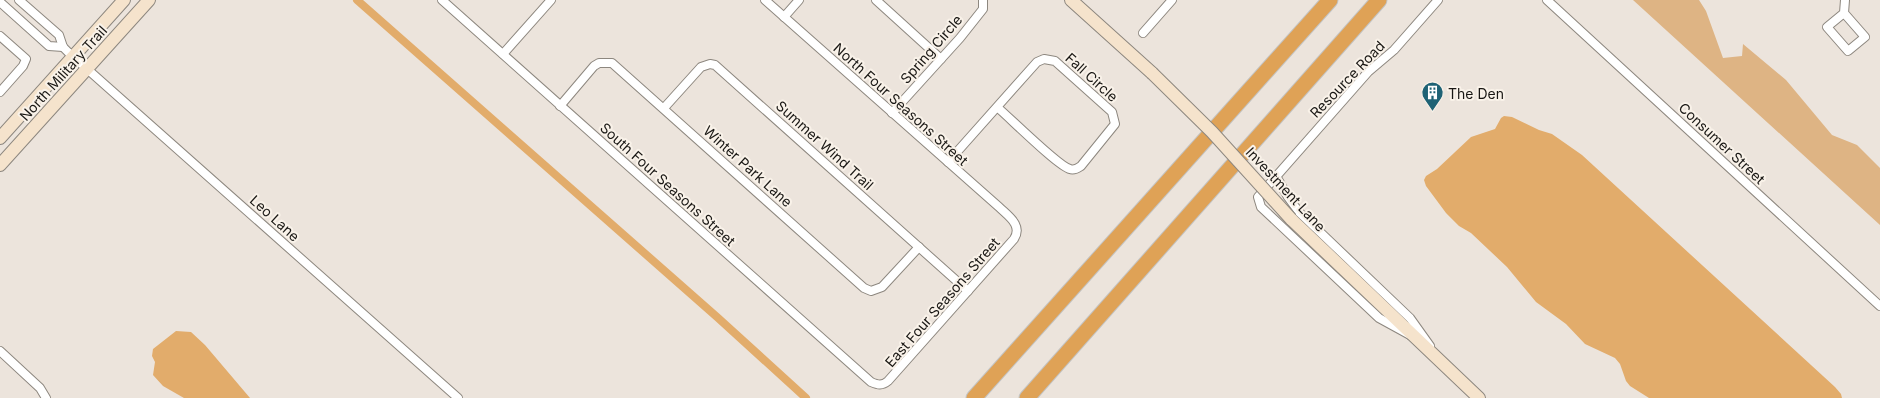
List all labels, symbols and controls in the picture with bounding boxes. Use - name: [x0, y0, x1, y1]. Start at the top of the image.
- street label: Spring Circle: [897, 11, 965, 87]
- street label: North Military Trail: [16, 22, 110, 124]
- street label: Resource Road: [1306, 37, 1388, 121]
- street label: North Four Seasons Street: [830, 39, 972, 169]
- street label: Fall Circle: [1062, 49, 1122, 105]
- building icon: The Den: [1420, 80, 1446, 113]
- place label: The Den: [1448, 85, 1504, 102]
- street label: Summer Wind Trail: [773, 97, 877, 193]
- street label: Consumer Street: [1675, 99, 1769, 188]
- street label: South Four Seasons Street: [597, 119, 739, 250]
- street label: Winter Park Lane: [700, 122, 796, 210]
- street label: Investment Lane: [1243, 143, 1329, 235]
- street label: Leo Lane: [247, 191, 303, 245]
- street label: East Four Seasons Street: [881, 234, 1003, 370]

